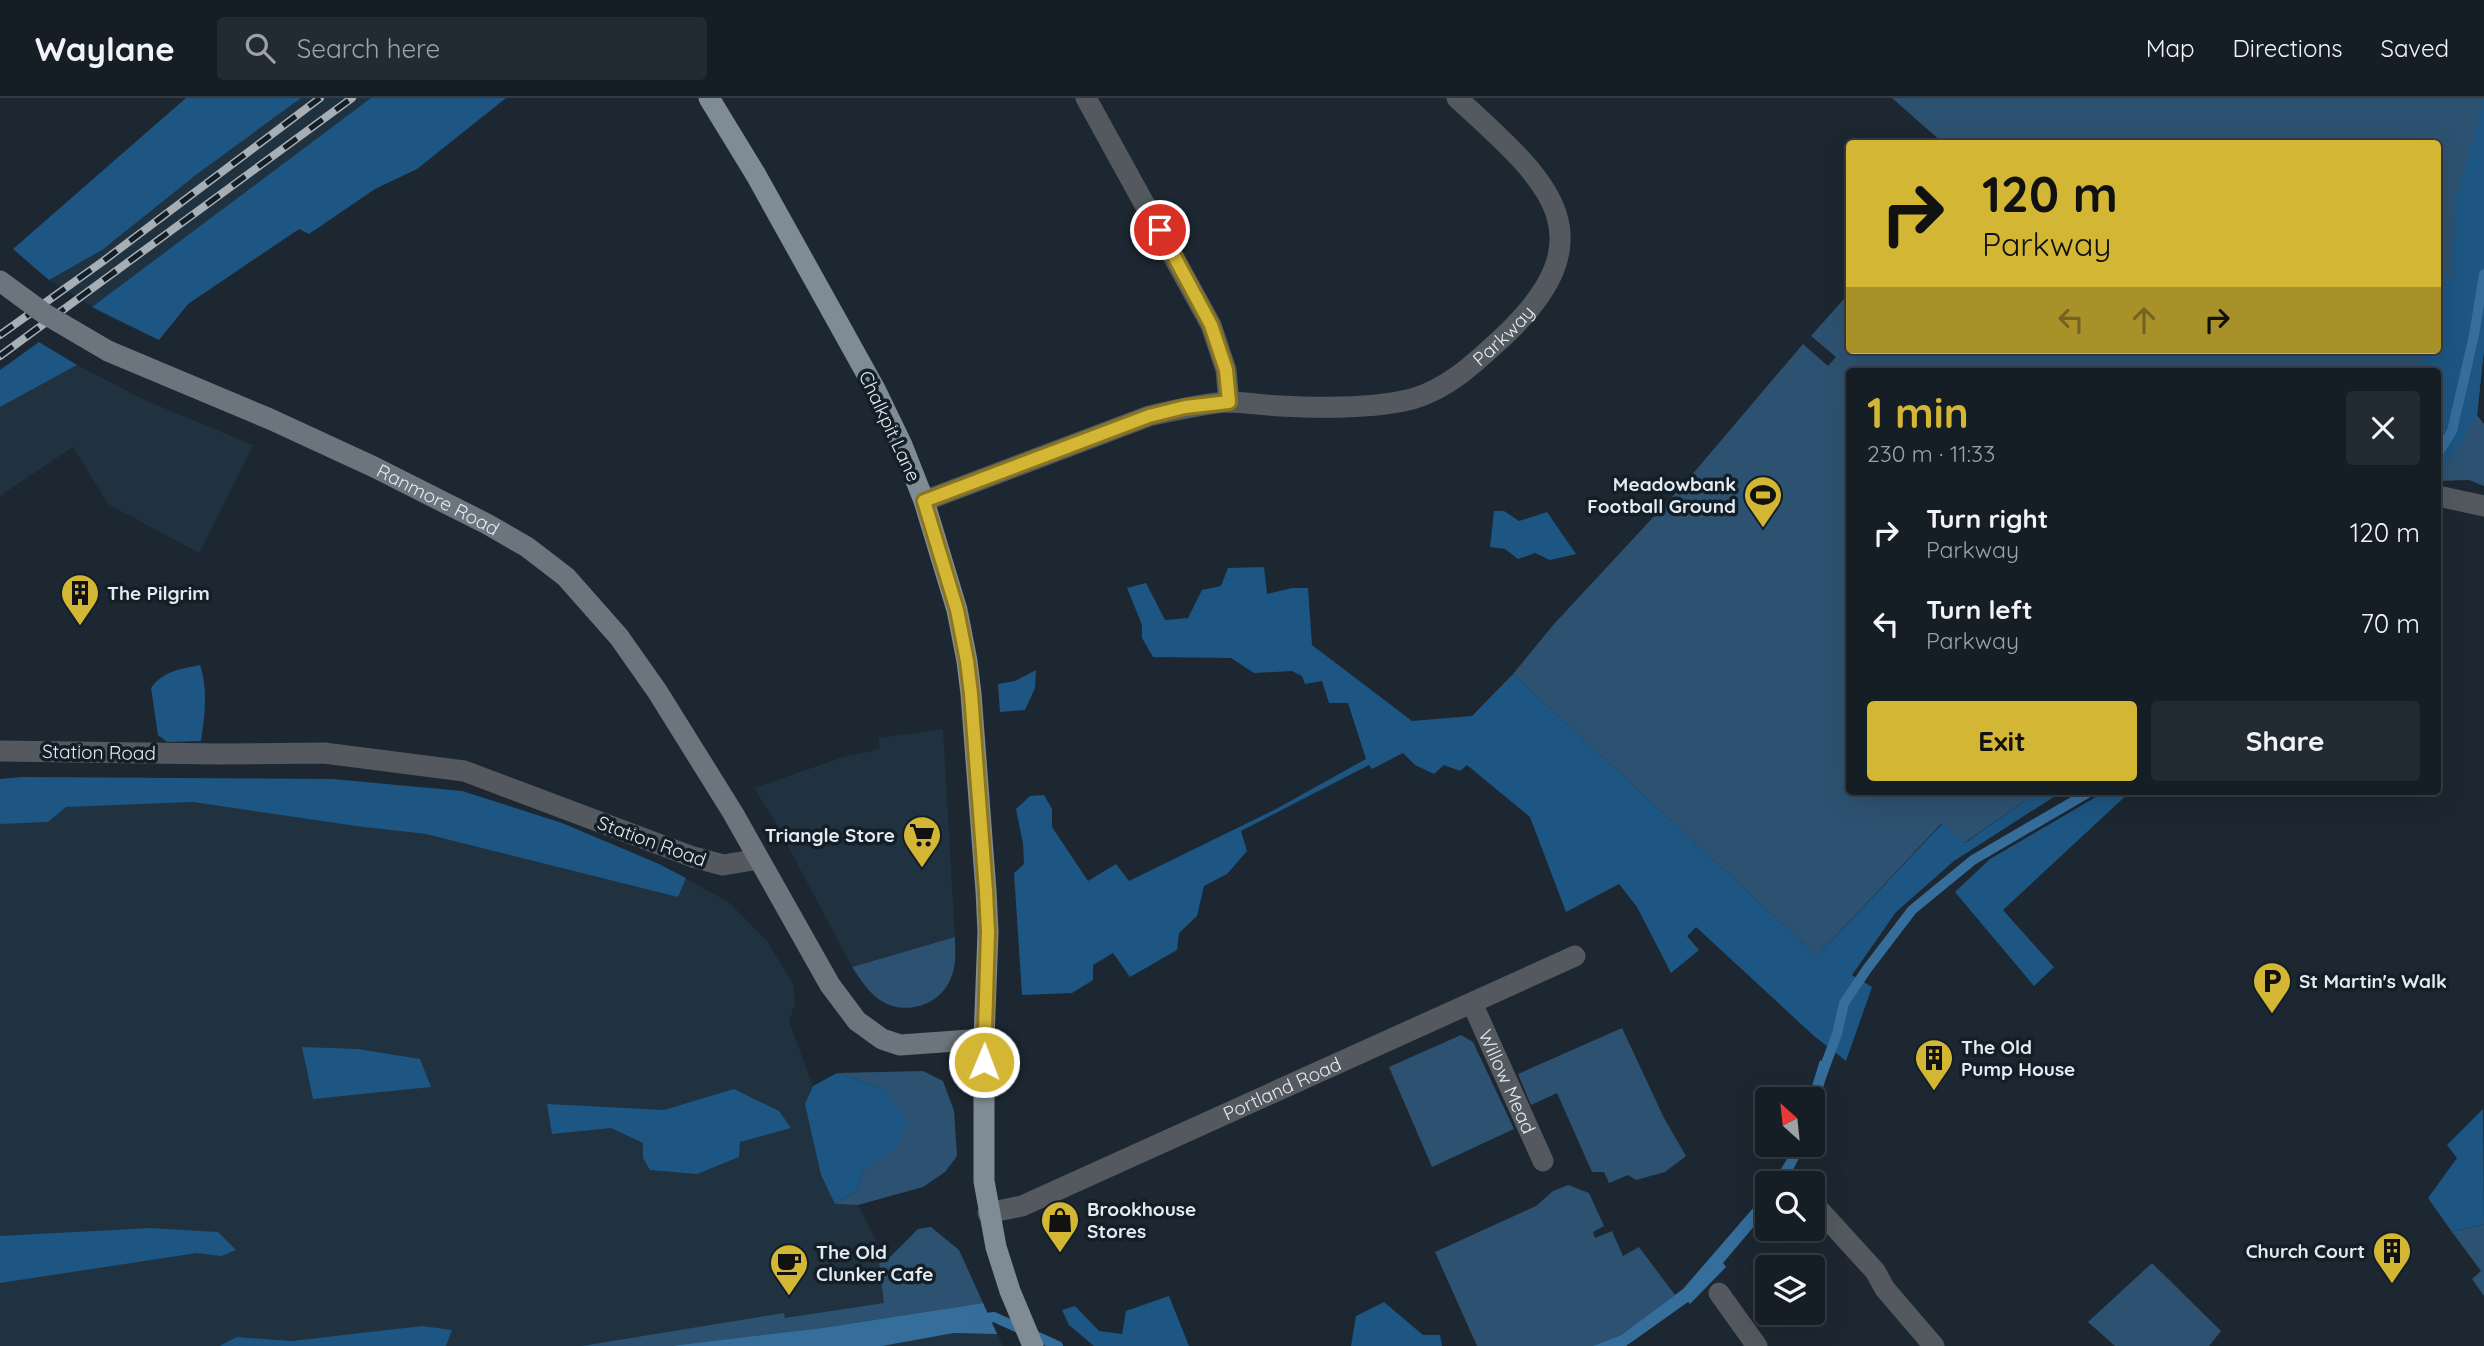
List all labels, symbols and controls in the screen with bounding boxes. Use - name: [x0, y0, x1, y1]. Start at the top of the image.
- search box: [217, 17, 707, 80]
- text: Waylane: [35, 28, 175, 69]
- icon: search: [241, 29, 279, 67]
- text: Search here: [297, 32, 440, 65]
- text: Map: [2146, 33, 2195, 63]
- text: Directions: [2233, 33, 2343, 63]
- text: Saved: [2381, 33, 2449, 63]
- text: 120 m: [1982, 163, 2118, 224]
- icon: right: [1867, 168, 1958, 259]
- pin: [1130, 200, 1190, 260]
- icon: arrive: [1141, 211, 1179, 249]
- text: Parkway: [1982, 224, 2112, 264]
- street label: Parkway: [1467, 300, 1539, 371]
- icon: left: [2052, 301, 2090, 339]
- icon: ahead: [2125, 301, 2163, 339]
- icon: right: [2198, 301, 2236, 339]
- street label: Chalkpit Lane: [854, 367, 926, 485]
- text: 1 min: [1867, 386, 1969, 439]
- button: close: [2346, 391, 2420, 465]
- text: 230 m · 11:33: [1867, 439, 1995, 468]
- street label: Ranmore Road: [373, 458, 504, 541]
- place label: Meadowbank Football Ground: [1587, 472, 1736, 518]
- sports icon: Meadowbank Football Ground: [1742, 474, 1784, 529]
- text: Turn right: [1926, 502, 2048, 535]
- icon: right: [1867, 514, 1905, 552]
- text: 120 m: [2350, 516, 2420, 549]
- text: Parkway: [1926, 535, 2019, 564]
- building icon: The Pilgrim: [59, 572, 101, 627]
- place label: The Pilgrim: [107, 581, 210, 605]
- text: Turn left: [1926, 593, 2033, 626]
- icon: left: [1867, 605, 1905, 643]
- text: 70 m: [2360, 607, 2420, 640]
- text: Parkway: [1926, 626, 2019, 655]
- button: Exit: [1867, 701, 2137, 781]
- button: Share: [2151, 701, 2420, 781]
- street label: Station Road: [42, 739, 156, 765]
- street label: Station Road: [594, 810, 710, 872]
- supermarket icon: Triangle Store: [901, 814, 943, 869]
- place label: Triangle Store: [765, 823, 895, 847]
- parking icon: St Martin's Walk: [2251, 960, 2293, 1015]
- place label: St Martin's Walk: [2299, 969, 2447, 993]
- position arrow: [947, 1025, 1021, 1099]
- street label: Willow Mead: [1473, 1026, 1541, 1137]
- place label: The Old Pump House: [1961, 1035, 2075, 1081]
- building icon: The Old Pump House: [1913, 1037, 1955, 1092]
- street label: Portland Road: [1219, 1051, 1345, 1126]
- north arrow: [1755, 1087, 1825, 1157]
- map controls: [1755, 1087, 1825, 1325]
- button: search: [1755, 1171, 1825, 1241]
- place label: Brookhouse Stores: [1087, 1197, 1196, 1243]
- shop icon: Brookhouse Stores: [1039, 1199, 1081, 1254]
- building icon: Church Court: [2371, 1230, 2413, 1285]
- place label: Church Court: [2246, 1239, 2365, 1263]
- place label: The Old Clunker Cafe: [816, 1240, 933, 1286]
- cafe icon: The Old Clunker Cafe: [768, 1242, 810, 1297]
- button: layers: [1755, 1255, 1825, 1325]

